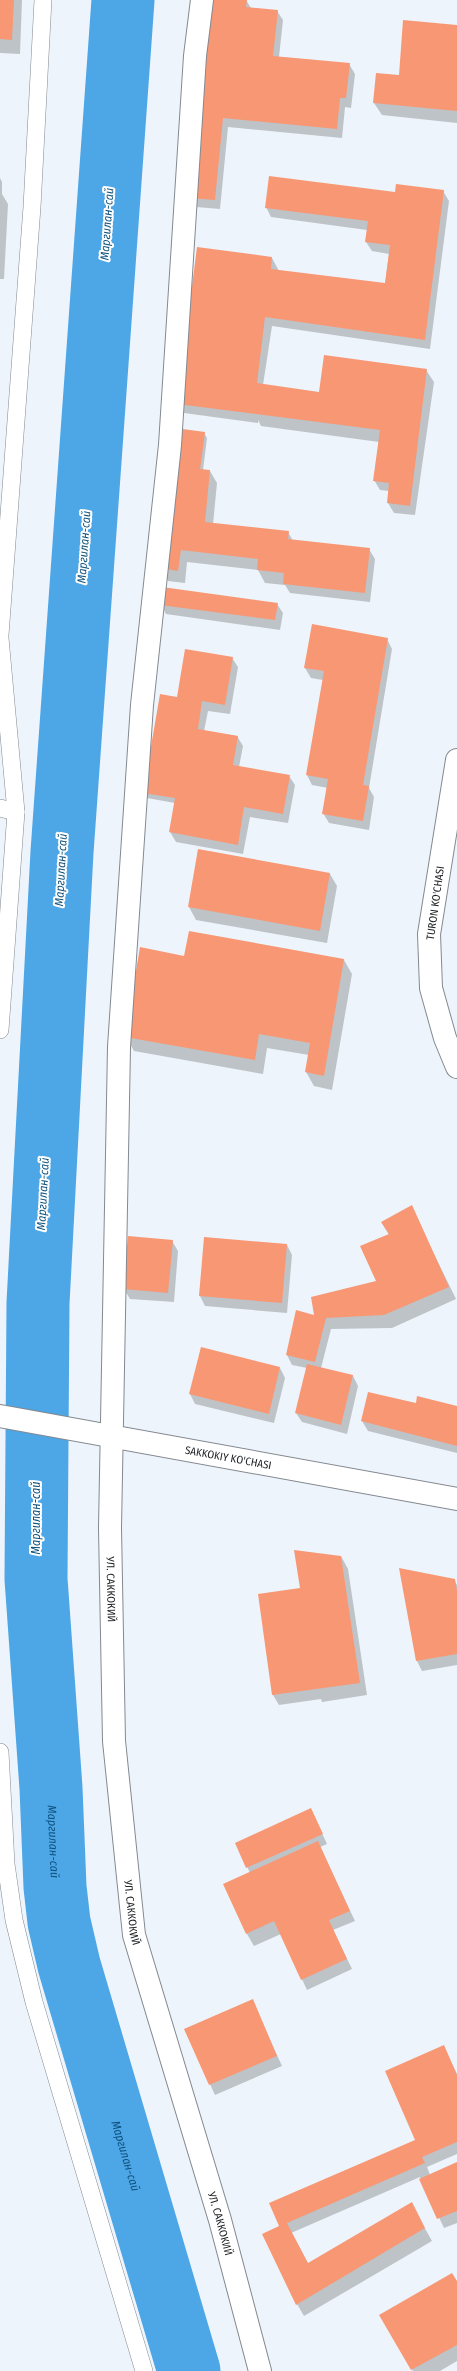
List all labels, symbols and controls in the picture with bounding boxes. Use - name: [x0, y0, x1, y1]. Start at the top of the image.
- water label: Маргилан-сай: [97, 187, 117, 261]
- water label: Маргилан-сай: [74, 510, 94, 584]
- water label: Маргилан-сай: [52, 833, 70, 907]
- street label: TURON KO'CHASI: [424, 865, 447, 941]
- water label: Маргилан-сай: [34, 1157, 52, 1231]
- street label: SAKKOKIY KO'CHASI: [184, 1444, 272, 1472]
- water label: Маргилан-сай: [29, 1482, 43, 1554]
- street label: УЛ. САККОКИЙ: [104, 1555, 118, 1622]
- water label: Маргилан-сай: [45, 1805, 62, 1878]
- street label: УЛ. САККОКИЙ: [121, 1878, 143, 1947]
- water label: Маргилан-сай: [108, 2119, 142, 2193]
- street label: УЛ. САККОКИЙ: [205, 2189, 235, 2257]

